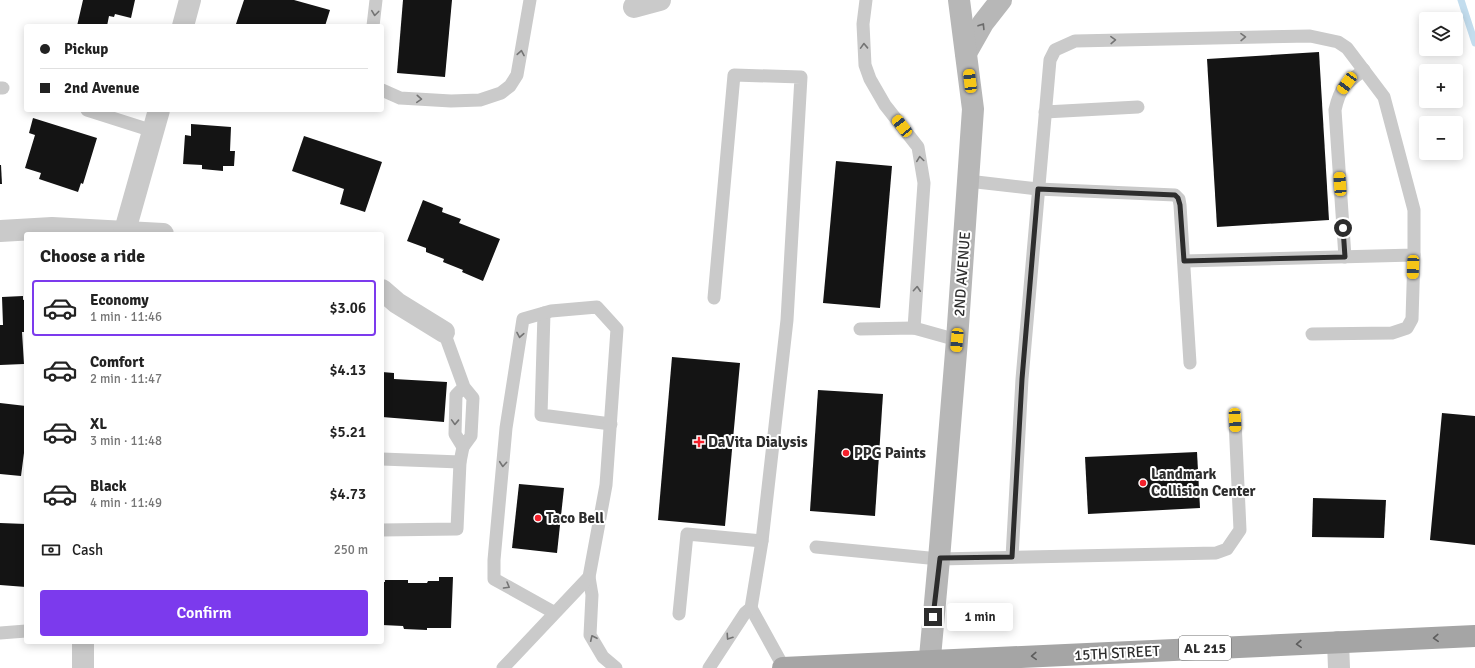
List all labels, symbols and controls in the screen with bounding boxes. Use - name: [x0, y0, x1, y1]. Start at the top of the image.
- one-way arrow: [370, 10, 379, 16]
- map controls: [1419, 12, 1463, 160]
- button: layers: [1419, 12, 1463, 56]
- one-way arrow: [977, 23, 985, 30]
- one-way arrow: [1240, 33, 1246, 41]
- one-way arrow: [1110, 36, 1116, 44]
- text: Pickup: [64, 40, 108, 58]
- one-way arrow: [860, 43, 868, 49]
- one-way arrow: [516, 49, 524, 56]
- button: +: [1419, 64, 1463, 108]
- car: [963, 68, 977, 94]
- car: [1335, 70, 1359, 96]
- text: 2nd Avenue: [64, 79, 139, 97]
- one-way arrow: [416, 95, 422, 104]
- car: [890, 113, 914, 139]
- button: −: [1419, 116, 1463, 160]
- one-way arrow: [916, 156, 925, 162]
- car: [1333, 172, 1347, 196]
- route start: [1334, 219, 1352, 237]
- street label: 2ND AVENUE: [950, 231, 974, 317]
- text: Choose a ride: [40, 245, 145, 267]
- car: [1407, 255, 1419, 279]
- one-way arrow: [912, 286, 921, 292]
- icon: car: [42, 290, 78, 326]
- text: Economy: [90, 291, 149, 309]
- text: $3.06: [329, 299, 366, 317]
- text: 1 min · 11:46: [90, 309, 162, 325]
- car: [950, 328, 964, 352]
- one-way arrow: [516, 332, 524, 338]
- icon: car: [42, 352, 78, 388]
- text: Comfort: [90, 353, 144, 371]
- text: $4.13: [329, 361, 366, 379]
- text: 2 min · 11:47: [90, 371, 162, 387]
- car: [1228, 408, 1242, 432]
- icon: car: [42, 414, 78, 450]
- text: XL: [90, 415, 107, 433]
- one-way arrow: [451, 419, 459, 425]
- text: $5.21: [329, 423, 366, 441]
- text: 3 min · 11:48: [90, 433, 162, 449]
- place label: DaVita Dialysis: [708, 433, 808, 451]
- marker: DaVita Dialysis: [693, 436, 705, 448]
- place label: PPG Paints: [854, 444, 926, 462]
- marker: PPG Paints: [841, 448, 851, 458]
- one-way arrow: [498, 461, 507, 467]
- place label: Landmark Collision Center: [1151, 465, 1256, 500]
- icon: car: [42, 476, 78, 512]
- text: Black: [90, 477, 127, 495]
- marker: Landmark Collision Center: [1138, 478, 1148, 488]
- text: $4.73: [329, 485, 366, 503]
- text: 4 min · 11:49: [90, 495, 162, 511]
- place label: Taco Bell: [546, 509, 605, 527]
- marker: Taco Bell: [533, 513, 543, 523]
- icon: cash: [40, 539, 62, 561]
- text: Cash: [72, 541, 103, 559]
- text: 250 m: [334, 542, 368, 558]
- one-way arrow: [503, 582, 510, 589]
- button: Confirm: [40, 590, 368, 636]
- callout: 1 min: [947, 603, 1013, 631]
- route end: [924, 608, 942, 626]
- text: 1 min: [964, 609, 996, 625]
- one-way arrow: [726, 633, 734, 640]
- one-way arrow: [1433, 633, 1439, 642]
- one-way arrow: [589, 635, 597, 642]
- road number: AL 215: [1179, 636, 1231, 660]
- one-way arrow: [1296, 640, 1302, 648]
- street label: 15TH STREET: [1074, 642, 1161, 664]
- one-way arrow: [1031, 652, 1037, 661]

